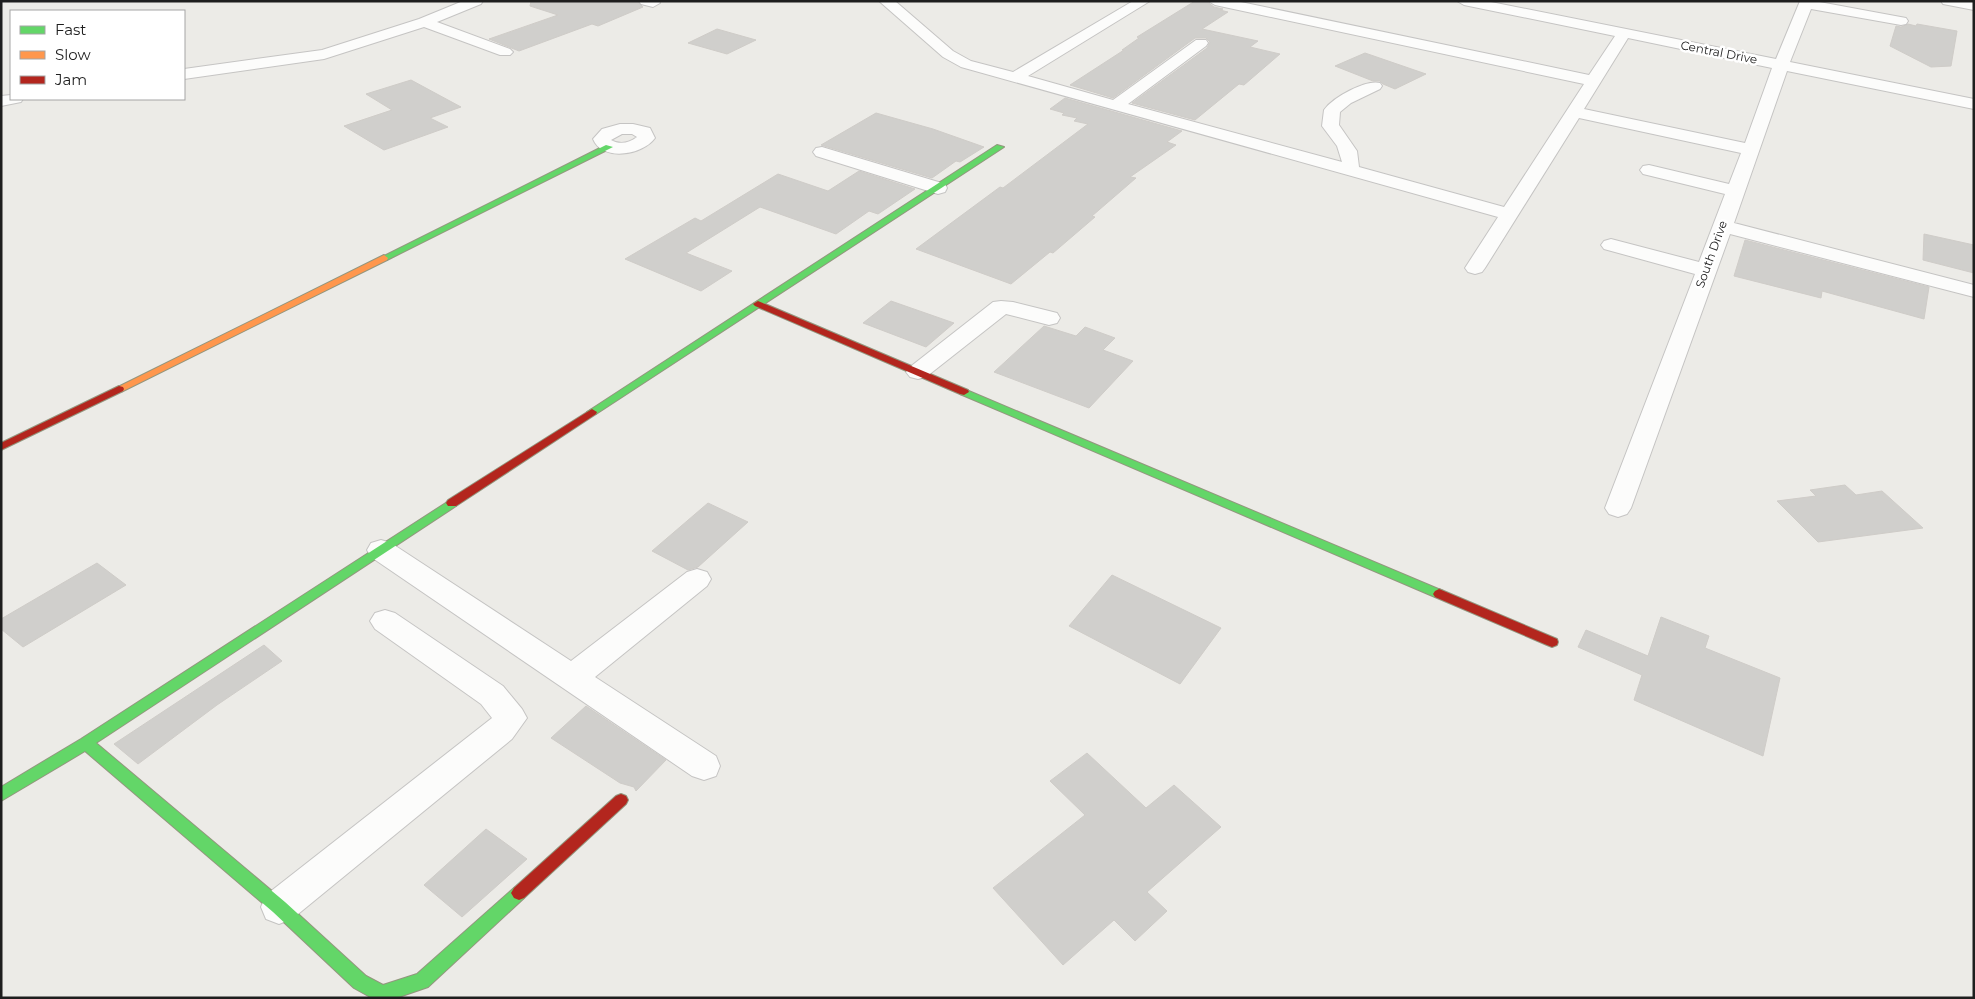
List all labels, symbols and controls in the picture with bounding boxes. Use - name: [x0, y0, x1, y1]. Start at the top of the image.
- legend: [10, 10, 185, 100]
- text: Fast: [55, 20, 86, 39]
- street label: Central Drive: [1679, 37, 1759, 67]
- text: Slow: [55, 45, 91, 64]
- text: Jam: [54, 70, 87, 89]
- street label: South Drive: [1692, 218, 1730, 290]

